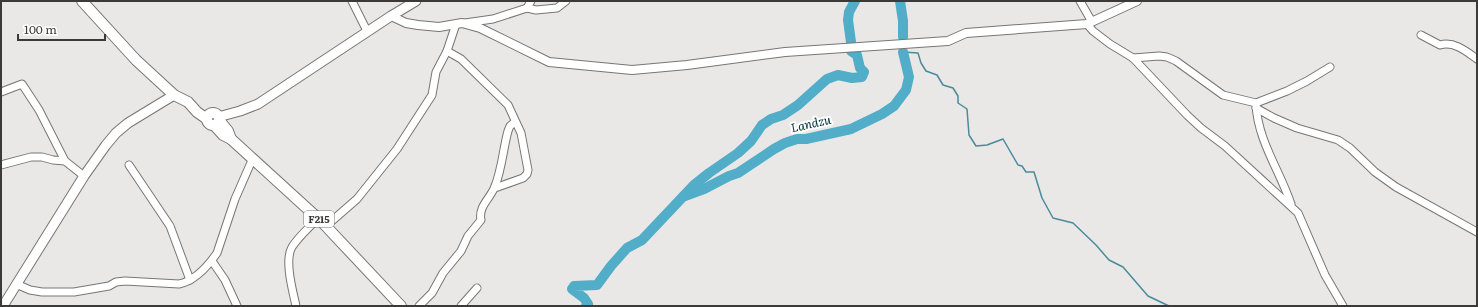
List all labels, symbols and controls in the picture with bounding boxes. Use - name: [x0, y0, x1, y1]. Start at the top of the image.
- scale bar: [18, 16, 105, 42]
- text: 100 m: [24, 20, 57, 38]
- water label: Landzu: [789, 109, 834, 136]
- road number: F215: [304, 211, 334, 227]

